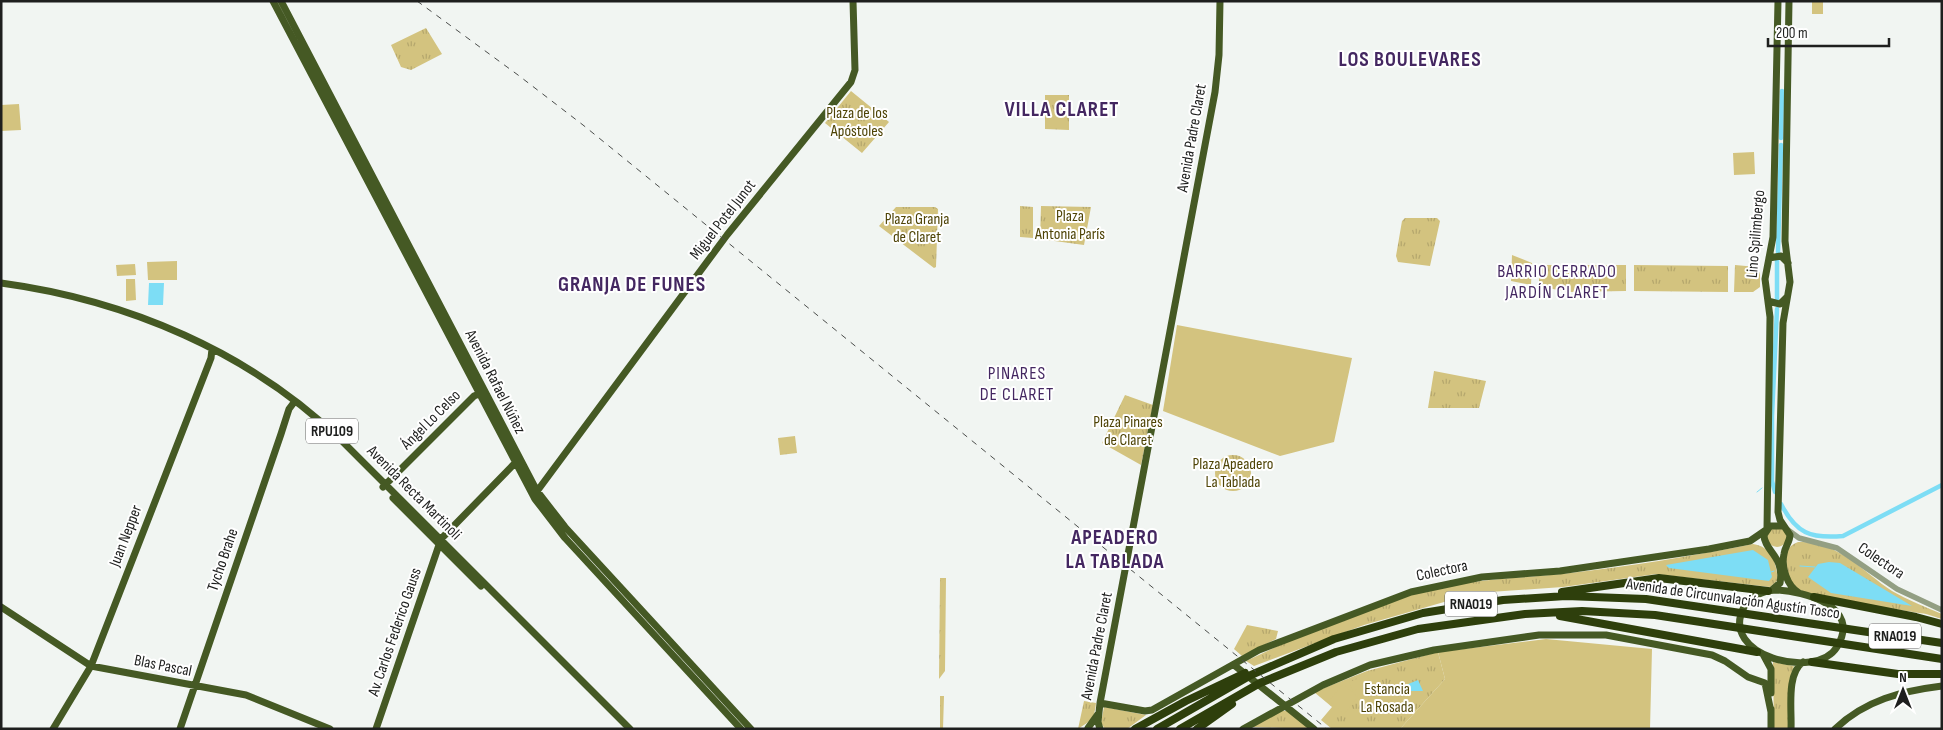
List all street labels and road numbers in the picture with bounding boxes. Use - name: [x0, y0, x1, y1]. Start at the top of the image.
- street label: Avenida Padre Claret: [1173, 82, 1211, 195]
- street label: Miguel Potel Junot: [686, 176, 760, 264]
- street label: Lino Spilimbergo: [1743, 189, 1769, 279]
- street label: Avenida Rafael Núñez: [460, 326, 529, 437]
- street label: Ángel Lo Celso: [396, 386, 465, 455]
- road number: RPU109: [306, 418, 358, 444]
- street label: Avenida Recta Martinoli: [362, 441, 465, 544]
- street label: Juan Nepper: [105, 502, 147, 570]
- street label: Tycho Brahe: [203, 526, 243, 594]
- street label: Colectora: [1854, 539, 1908, 583]
- street label: Colectora: [1415, 556, 1469, 586]
- street label: Av. Carlos Federico Gauss: [364, 565, 426, 699]
- street label: Avenida de Circunvalación Agustín Tosco: [1624, 574, 1841, 623]
- street label: Avenida Padre Claret: [1077, 590, 1117, 703]
- road number: RNA019: [1445, 592, 1497, 616]
- road number: RNA019: [1869, 624, 1921, 648]
- street label: Blas Pascal: [133, 651, 193, 681]

